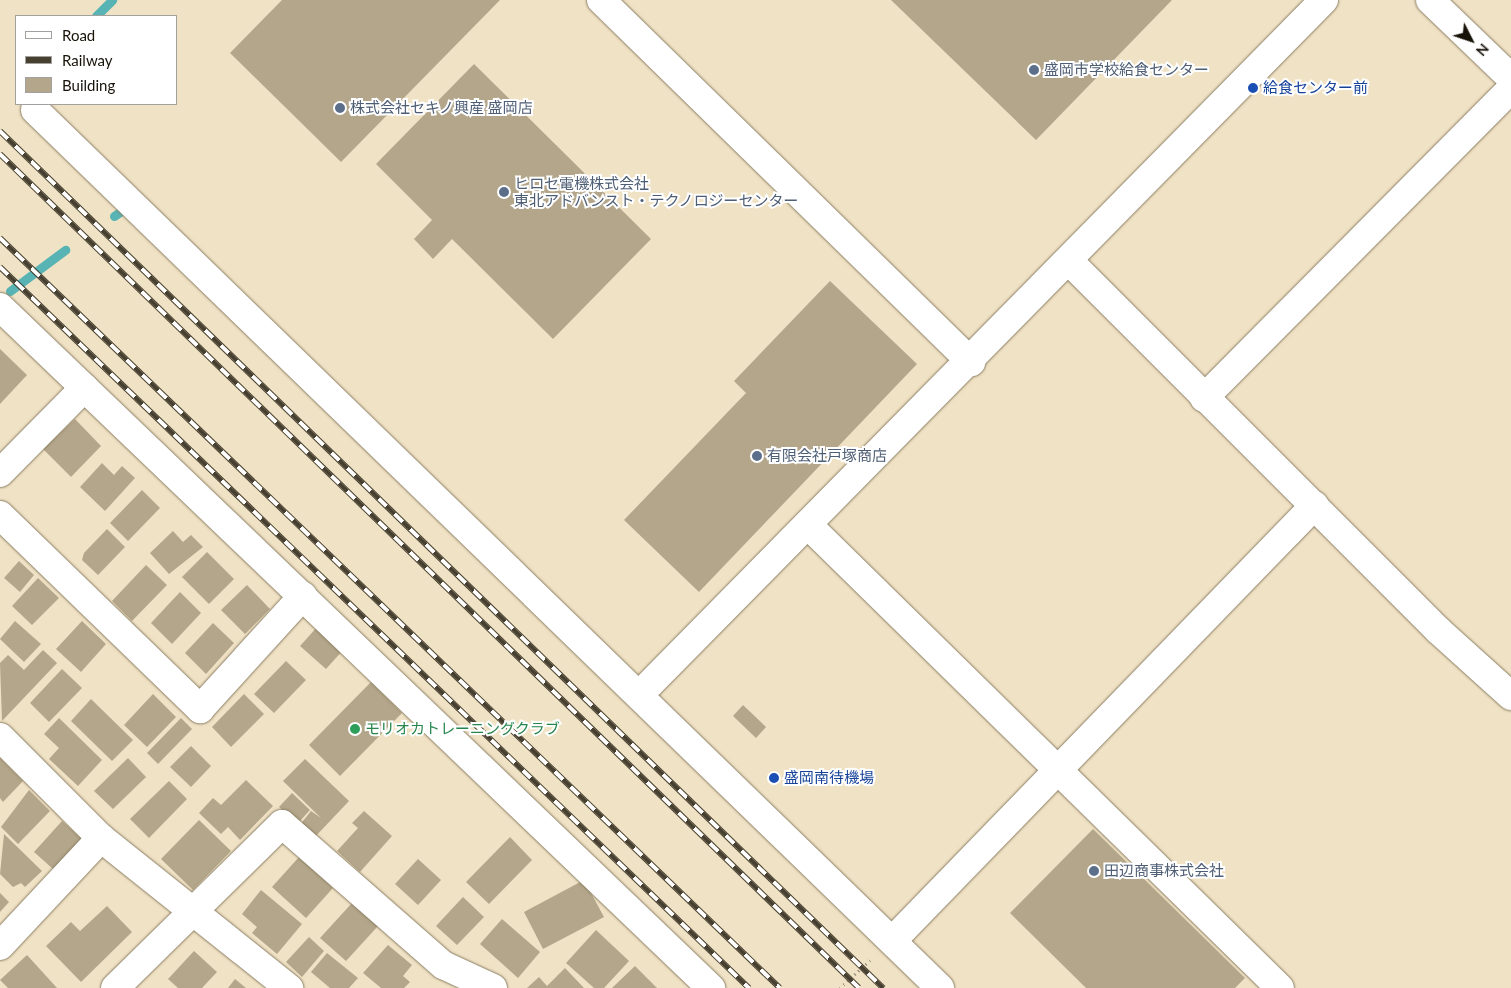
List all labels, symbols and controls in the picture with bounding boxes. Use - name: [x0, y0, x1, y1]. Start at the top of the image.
- legend: [15, 15, 178, 105]
- north arrow: [1446, 15, 1496, 65]
- text: Road: [62, 26, 95, 44]
- text: N: [1473, 41, 1493, 60]
- text: Railway: [62, 51, 113, 69]
- place label: 盛岡市学校給食センター: [1044, 61, 1209, 79]
- marker: 盛岡市学校給食センター: [1028, 64, 1040, 76]
- text: Building: [62, 76, 115, 94]
- place label: 給食センター前: [1263, 79, 1368, 97]
- marker: 給食センター前: [1247, 82, 1259, 94]
- place label: 株式会社セキノ興産 盛岡店: [350, 99, 534, 117]
- marker: 株式会社セキノ興産 盛岡店: [334, 102, 346, 114]
- place label: ヒロセ電機株式会社 東北アドバンスト・テクノロジーセンター: [514, 174, 799, 209]
- marker: ヒロセ電機株式会社 東北アドバンスト・テクノロジーセンター: [498, 186, 510, 198]
- place label: 有限会社戸塚商店: [767, 447, 887, 465]
- marker: 有限会社戸塚商店: [751, 450, 763, 462]
- place label: モリオカトレーニングクラブ: [365, 720, 560, 738]
- marker: モリオカトレーニングクラブ: [349, 723, 361, 735]
- place label: 盛岡南待機場: [784, 769, 874, 787]
- marker: 盛岡南待機場: [768, 772, 780, 784]
- place label: 田辺商事株式会社: [1104, 862, 1224, 880]
- marker: 田辺商事株式会社: [1088, 865, 1100, 877]

